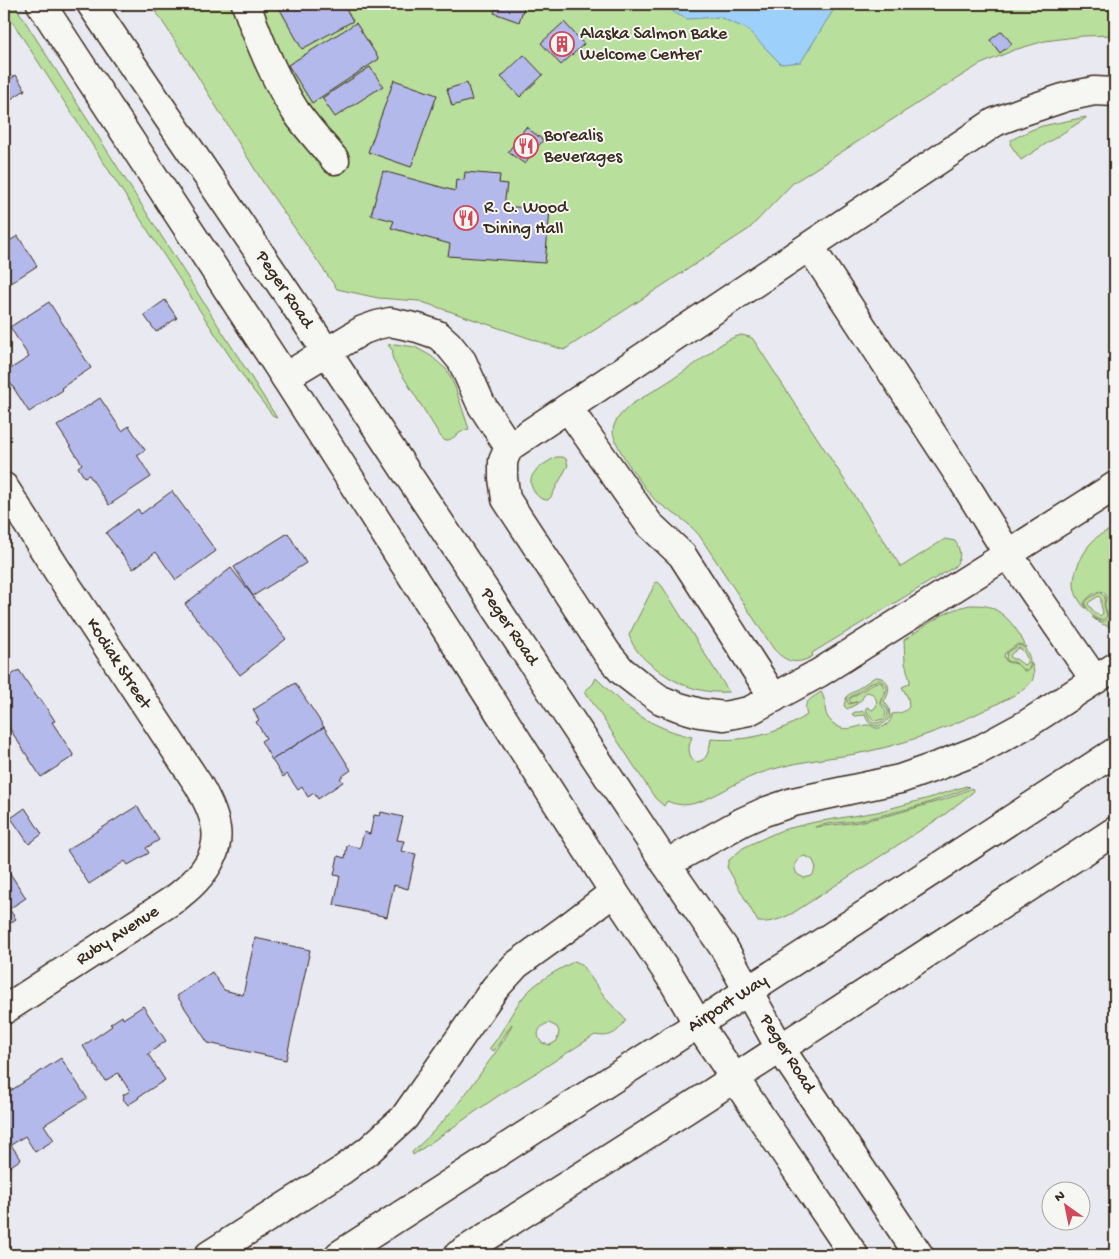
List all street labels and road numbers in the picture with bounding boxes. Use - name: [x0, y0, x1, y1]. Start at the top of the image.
- street label: Peger Road: [250, 247, 318, 334]
- street label: Peger Road: [475, 584, 543, 671]
- street label: Kodiak Street: [81, 615, 156, 715]
- street label: Ruby Avenue: [73, 901, 164, 971]
- street label: Airport Way: [684, 970, 772, 1038]
- street label: Peger Road: [754, 1010, 820, 1098]

